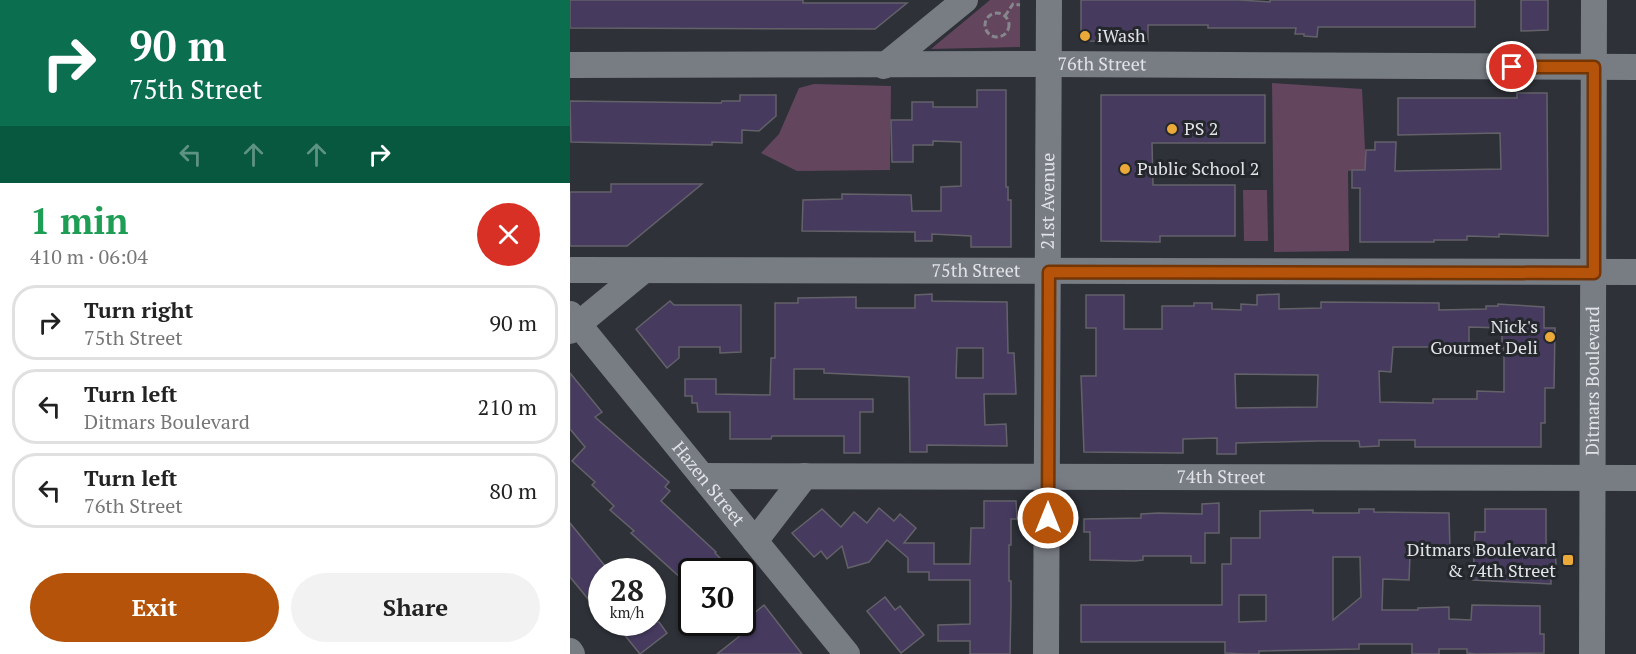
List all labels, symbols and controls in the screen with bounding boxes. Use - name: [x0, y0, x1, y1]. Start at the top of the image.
- text: 90 m: [129, 17, 227, 73]
- place label: iWash: [1097, 23, 1146, 47]
- icon: right: [30, 24, 108, 102]
- marker: iWash: [1078, 29, 1092, 43]
- pin: [1486, 41, 1537, 92]
- icon: arrive: [1495, 50, 1528, 83]
- street label: 76th Street: [1057, 51, 1147, 75]
- text: 75th Street: [129, 71, 262, 107]
- place label: PS 2: [1184, 116, 1218, 140]
- marker: PS 2: [1165, 122, 1179, 136]
- icon: left: [174, 138, 207, 171]
- icon: ahead: [237, 138, 270, 171]
- icon: ahead: [300, 138, 333, 171]
- icon: right: [363, 138, 396, 171]
- street label: 21st Avenue: [1035, 153, 1059, 249]
- place label: Public School 2: [1137, 156, 1259, 180]
- marker: Public School 2: [1118, 162, 1132, 176]
- text: 1 min: [30, 197, 128, 244]
- button: close: [477, 203, 540, 266]
- text: 410 m · 06:04: [30, 243, 148, 270]
- street label: 75th Street: [932, 258, 1021, 282]
- text: Turn right: [84, 295, 193, 324]
- icon: right: [33, 306, 66, 339]
- street label: Ditmars Boulevard: [1580, 306, 1604, 456]
- text: 90 m: [489, 308, 537, 337]
- place label: Nick's Gourmet Deli: [1430, 314, 1538, 359]
- text: 75th Street: [84, 324, 183, 351]
- marker: Nick's Gourmet Deli: [1543, 330, 1557, 344]
- text: Turn left: [84, 379, 177, 408]
- icon: left: [33, 390, 66, 423]
- text: 210 m: [477, 392, 537, 421]
- text: Ditmars Boulevard: [84, 408, 250, 435]
- street label: Hazen Street: [667, 436, 751, 531]
- text: Turn left: [84, 463, 177, 492]
- street label: 74th Street: [1177, 464, 1266, 488]
- icon: left: [33, 474, 66, 507]
- text: 80 m: [489, 476, 537, 505]
- position arrow: [1016, 486, 1080, 550]
- text: 76th Street: [84, 492, 183, 519]
- place label: Ditmars Boulevard & 74th Street: [1407, 537, 1556, 582]
- marker: Ditmars Boulevard & 74th Street: [1561, 553, 1575, 567]
- speed limit sign: 30: [678, 558, 756, 636]
- text: 28: [610, 570, 644, 610]
- button: Exit: [30, 573, 279, 642]
- button: Share: [291, 573, 540, 642]
- text: km/h: [610, 602, 644, 622]

